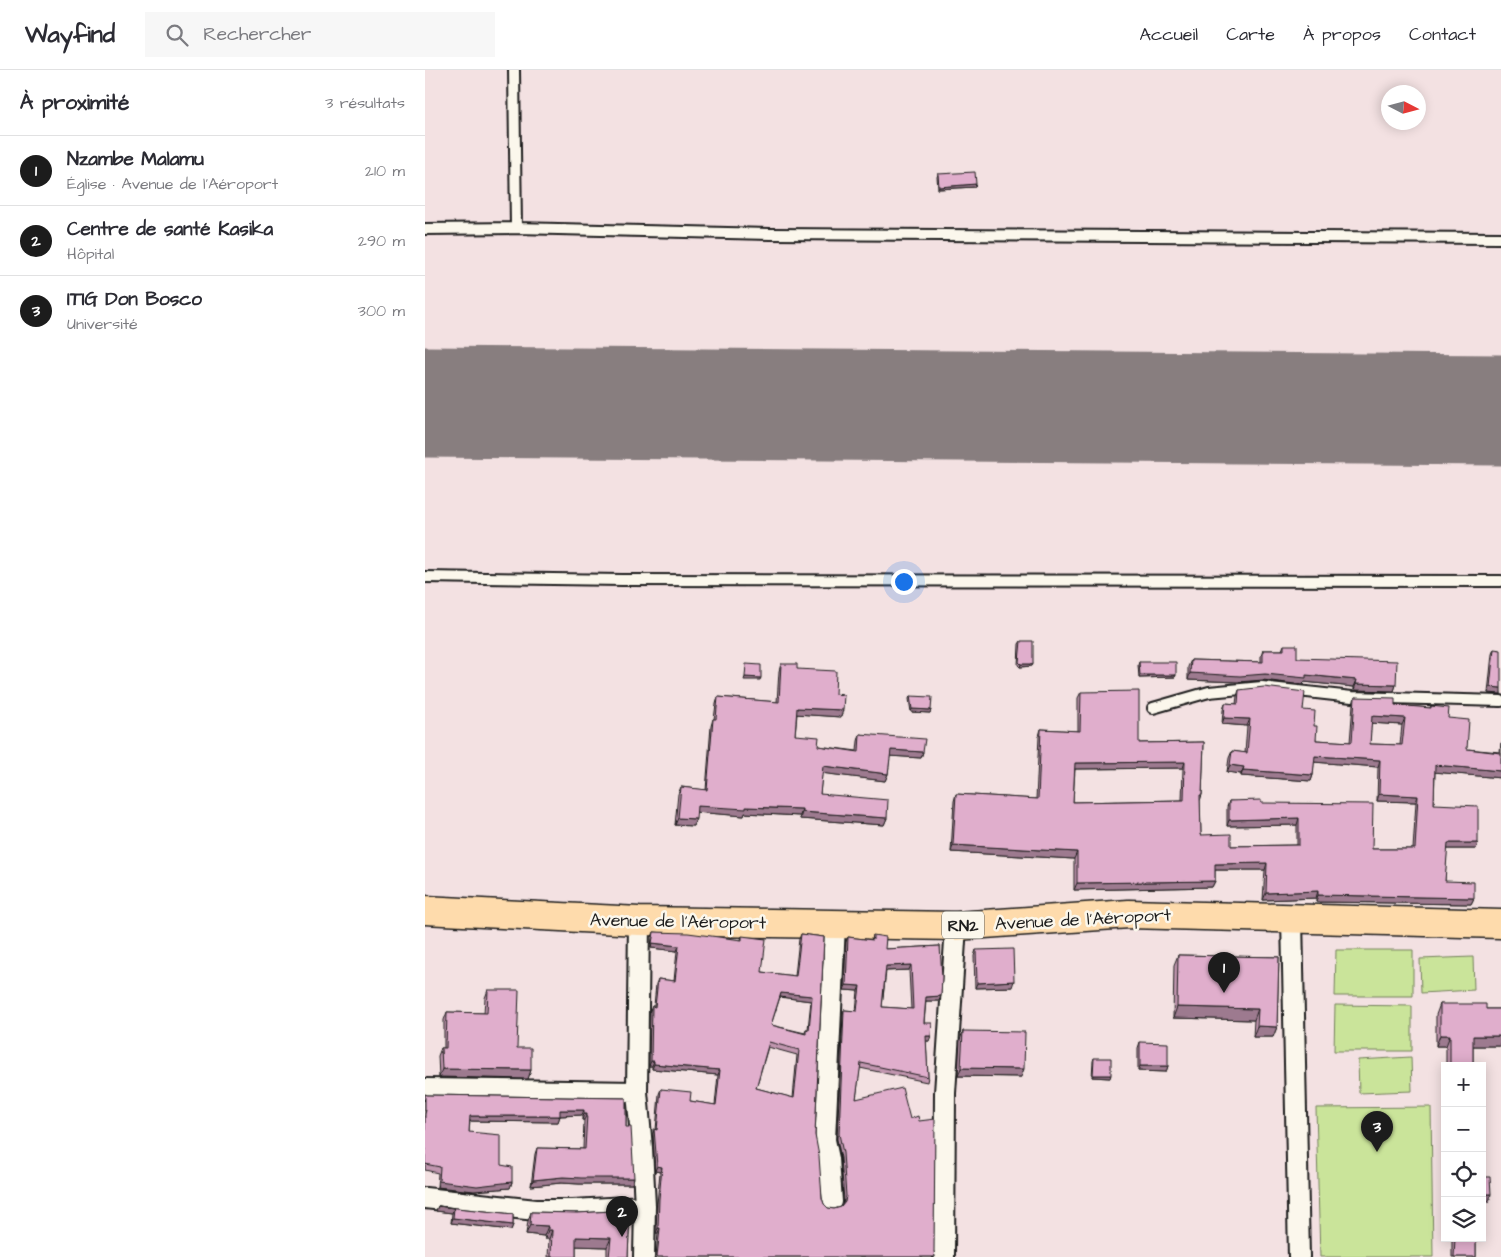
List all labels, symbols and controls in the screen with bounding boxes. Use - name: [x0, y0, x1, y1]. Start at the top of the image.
- search box: [145, 12, 495, 57]
- text: Wayfind: [25, 18, 115, 52]
- icon: search: [163, 21, 191, 49]
- text: Rechercher: [203, 21, 311, 48]
- text: Accueil: [1139, 22, 1198, 47]
- text: Carte: [1226, 22, 1275, 47]
- text: À propos: [1303, 22, 1381, 47]
- text: Contact: [1409, 22, 1476, 47]
- north arrow: [1381, 85, 1426, 130]
- text: À proximité: [20, 88, 129, 117]
- text: 3 résultats: [325, 92, 405, 114]
- text: Nzambe Malamu: [67, 146, 204, 173]
- text: 1: [35, 160, 37, 182]
- text: 210 m: [365, 160, 405, 182]
- text: Église · Avenue de l'Aéroport: [67, 173, 278, 195]
- text: Centre de santé Kasika: [67, 216, 273, 243]
- text: 2: [31, 230, 41, 252]
- text: 290 m: [358, 230, 405, 252]
- text: Hôpital: [67, 243, 114, 265]
- text: ITIG Don Bosco: [67, 286, 202, 313]
- text: 3: [32, 300, 40, 322]
- text: 300 m: [358, 300, 405, 322]
- text: Université: [67, 313, 138, 335]
- your location: [891, 569, 917, 595]
- street label: Avenue de l'Aéroport: [994, 902, 1172, 937]
- street label: Avenue de l'Aéroport: [590, 907, 767, 936]
- road number: RN2: [942, 912, 984, 938]
- pin: 1: [1208, 952, 1240, 993]
- map controls: [1441, 1062, 1486, 1242]
- button: +: [1441, 1062, 1486, 1107]
- button: −: [1441, 1107, 1486, 1152]
- pin: 3: [1361, 1111, 1393, 1152]
- button: locate: [1441, 1152, 1486, 1197]
- pin: 2: [606, 1196, 638, 1237]
- button: layers: [1441, 1197, 1486, 1242]

